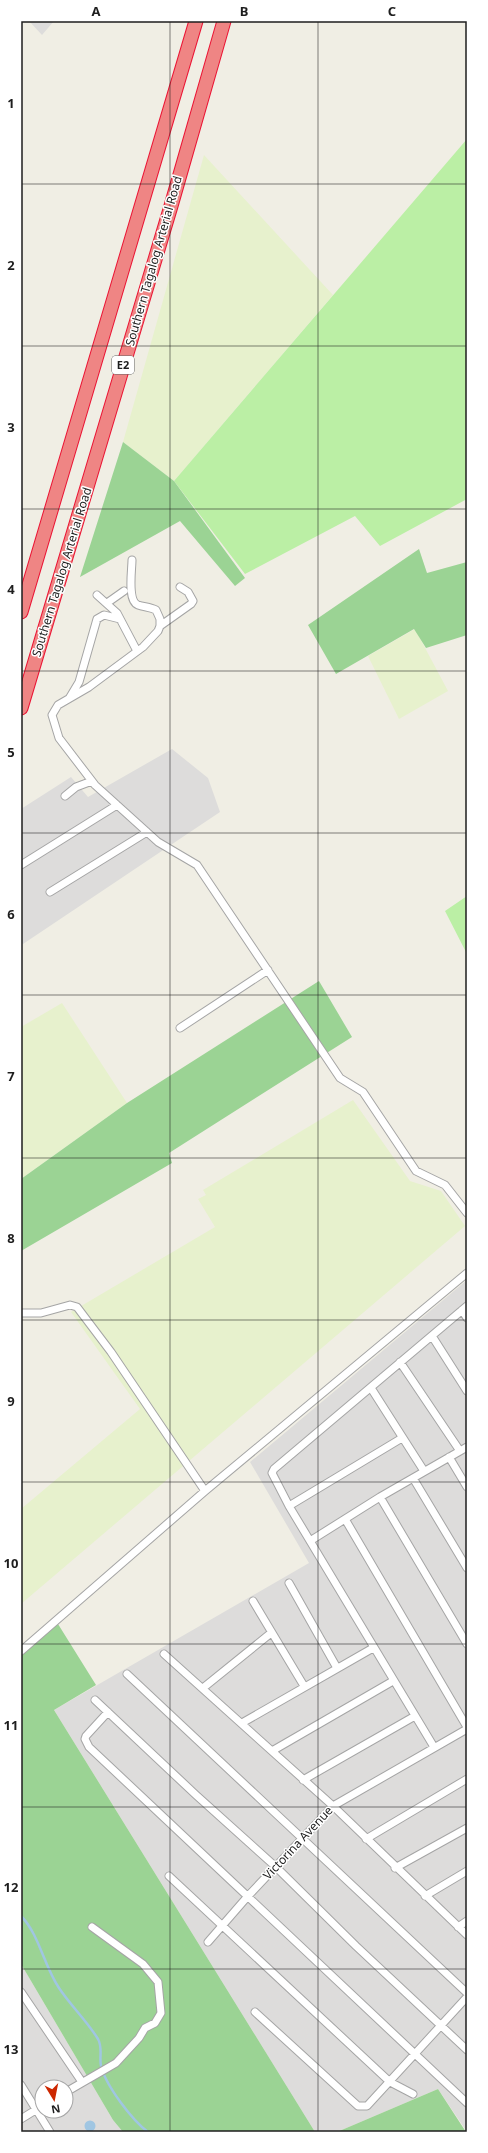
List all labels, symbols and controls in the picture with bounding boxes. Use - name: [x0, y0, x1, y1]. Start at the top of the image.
- text: A: [92, 2, 101, 20]
- text: B: [240, 2, 248, 20]
- text: C: [388, 2, 396, 20]
- text: 1: [7, 94, 15, 112]
- street label: Southern Tagalog Arterial Road: [121, 174, 186, 348]
- text: 2: [7, 256, 15, 274]
- road number: E2: [112, 356, 134, 374]
- text: 3: [7, 418, 15, 436]
- street label: Southern Tagalog Arterial Road: [28, 485, 95, 659]
- text: 4: [7, 580, 15, 598]
- text: 5: [7, 743, 15, 761]
- text: 6: [7, 905, 15, 923]
- text: 7: [7, 1067, 15, 1085]
- text: 8: [7, 1229, 15, 1247]
- text: 9: [7, 1392, 15, 1410]
- text: 10: [4, 1554, 18, 1572]
- text: 11: [4, 1716, 18, 1734]
- street label: Victorina Avenue: [259, 1802, 336, 1883]
- text: 12: [4, 1878, 18, 1896]
- text: 13: [4, 2040, 18, 2058]
- north arrow: [34, 2079, 74, 2119]
- text: N: [50, 2101, 62, 2118]

